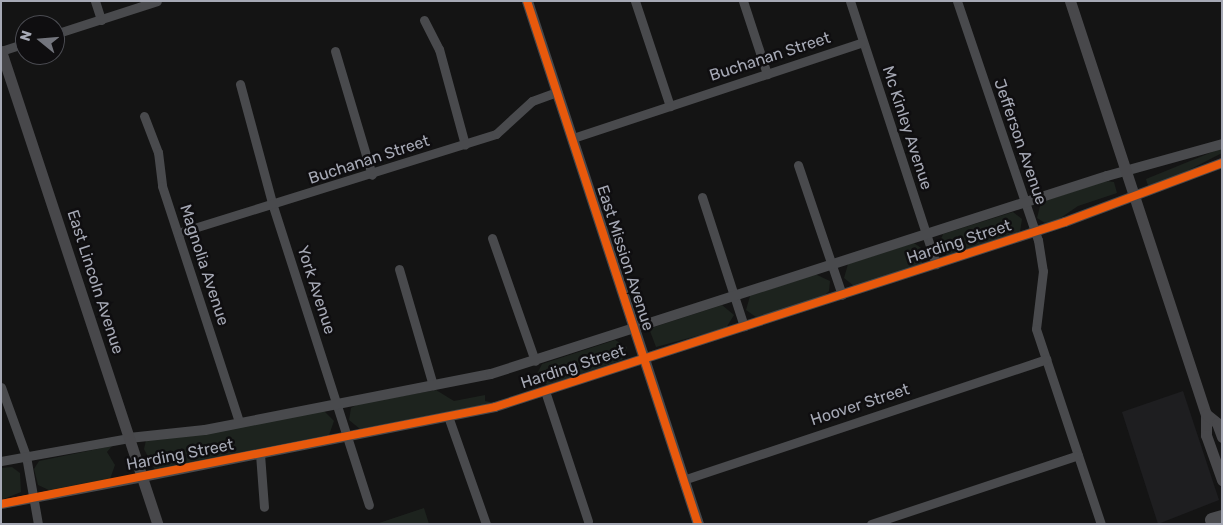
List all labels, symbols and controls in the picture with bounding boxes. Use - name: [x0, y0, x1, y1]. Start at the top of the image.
- north arrow: [15, 15, 65, 65]
- text: N: [17, 28, 36, 43]
- street label: Buchanan Street: [707, 28, 833, 86]
- street label: Mc Kinley Avenue: [878, 63, 936, 193]
- street label: Jefferson Avenue: [989, 76, 1051, 208]
- street label: Buchanan Street: [306, 131, 432, 189]
- street label: East Mission Avenue: [592, 183, 658, 333]
- street label: Magnolia Avenue: [175, 202, 233, 328]
- street label: East Lincoln Avenue: [63, 207, 127, 357]
- street label: Harding Street: [904, 216, 1014, 268]
- street label: York Avenue: [293, 243, 339, 337]
- street label: Harding Street: [518, 341, 628, 393]
- street label: Hoover Street: [808, 380, 912, 430]
- street label: Harding Street: [125, 435, 235, 475]

